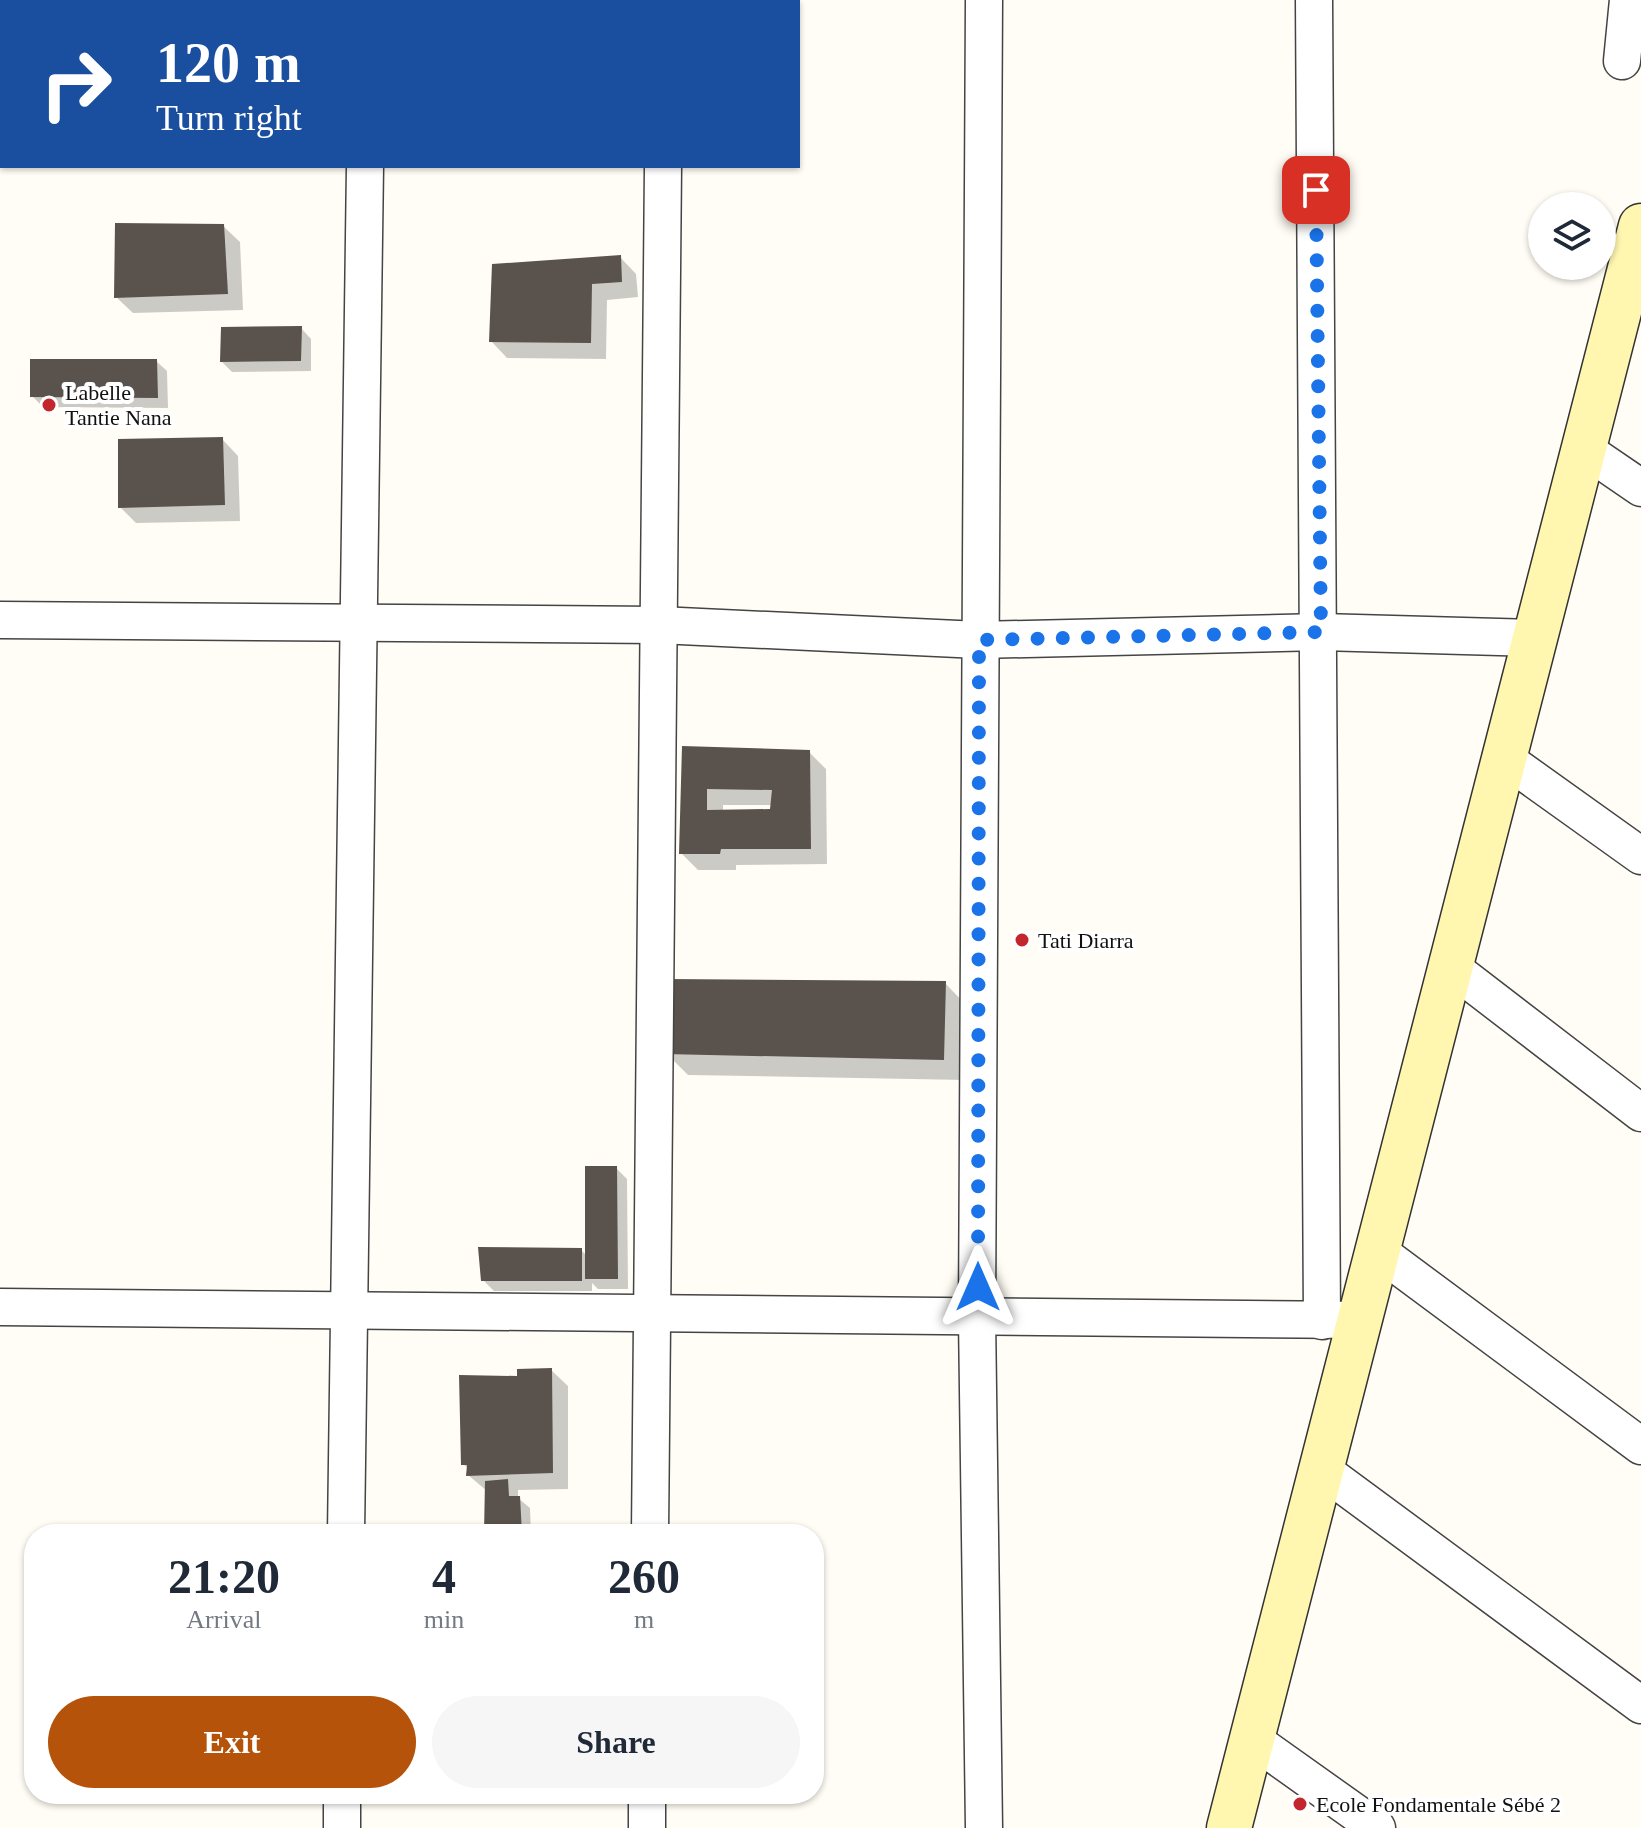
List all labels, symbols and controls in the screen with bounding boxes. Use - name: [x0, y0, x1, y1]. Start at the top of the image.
- icon: right: [24, 32, 128, 136]
- text: 120 m: [156, 32, 301, 94]
- text: Turn right: [156, 98, 302, 138]
- pin: [1282, 156, 1350, 224]
- icon: arrive: [1294, 168, 1338, 212]
- map controls: [1528, 192, 1616, 280]
- button: layers: [1528, 192, 1616, 280]
- place label: Labelle Tantie Nana: [65, 380, 172, 430]
- marker: Labelle Tantie Nana: [40, 396, 58, 414]
- place label: Tati Diarra: [1038, 928, 1134, 953]
- marker: Tati Diarra: [1013, 931, 1031, 949]
- position arrow: [936, 1245, 1020, 1329]
- text: 21:20: [168, 1550, 280, 1603]
- text: 4: [432, 1550, 456, 1603]
- text: 260: [608, 1550, 680, 1603]
- text: Arrival: [186, 1605, 261, 1634]
- text: min: [424, 1605, 464, 1634]
- text: m: [634, 1605, 654, 1634]
- button: Exit: [48, 1696, 416, 1788]
- button: Share: [432, 1696, 800, 1788]
- place label: Ecole Fondamentale Sébé 2: [1316, 1792, 1561, 1817]
- marker: Ecole Fondamentale Sébé 2: [1291, 1795, 1309, 1813]

